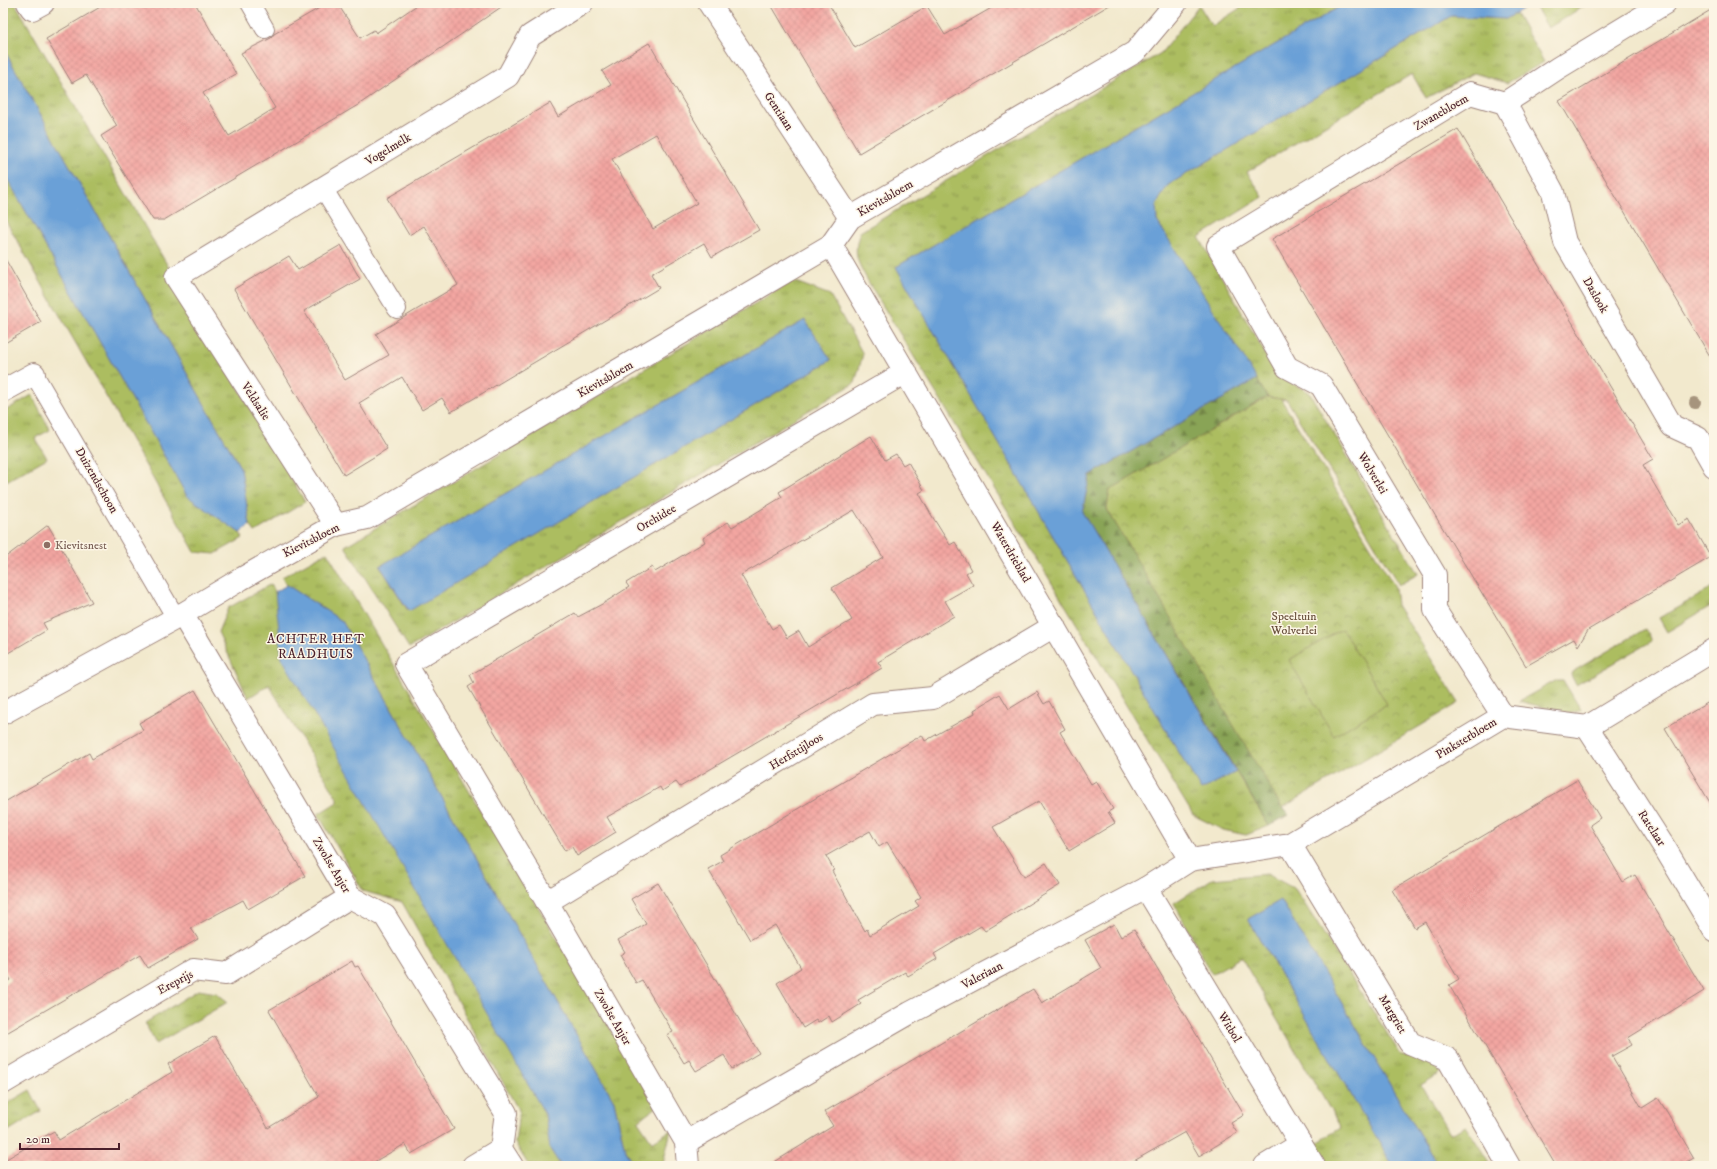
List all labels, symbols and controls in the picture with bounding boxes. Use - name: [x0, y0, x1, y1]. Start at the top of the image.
- street label: Gentiaan: [761, 89, 797, 134]
- street label: Zwanebloem: [1411, 91, 1471, 134]
- street label: Vogelmelk: [362, 130, 414, 169]
- street label: Kievitsbloem: [855, 177, 916, 220]
- street label: Daslook: [1579, 275, 1612, 316]
- street label: Kievitsbloem: [575, 358, 636, 401]
- street label: Veldsalie: [237, 379, 273, 423]
- street label: Duizendschoon: [72, 445, 122, 516]
- street label: Wolverlei: [1354, 449, 1391, 497]
- street label: Orchidee: [634, 501, 679, 536]
- street label: Waterdrieblad: [987, 518, 1034, 585]
- street label: Kievitsbloem: [280, 520, 342, 561]
- place label: Kievitsnest: [55, 538, 107, 553]
- marker: Kievitsnest: [42, 540, 52, 550]
- park label: Speeltuin Wolverlei: [1270, 609, 1317, 638]
- district label: ACHTER HET RAADHUIS: [267, 631, 365, 662]
- street label: Pinksterbloem: [1433, 714, 1499, 763]
- street label: Herfsttijloos: [767, 730, 826, 773]
- street label: Ratelaar: [1634, 807, 1669, 850]
- street label: Zwolse Anjer: [309, 835, 354, 896]
- street label: Valeriaan: [958, 958, 1006, 993]
- street label: Ereprijs: [155, 967, 196, 998]
- street label: Zwolse Anjer: [591, 987, 635, 1048]
- street label: Margriet: [1375, 992, 1410, 1037]
- street label: Witbol: [1214, 1008, 1245, 1046]
- scale bar: [20, 1125, 119, 1151]
- text: 20 m: [26, 1132, 50, 1147]

